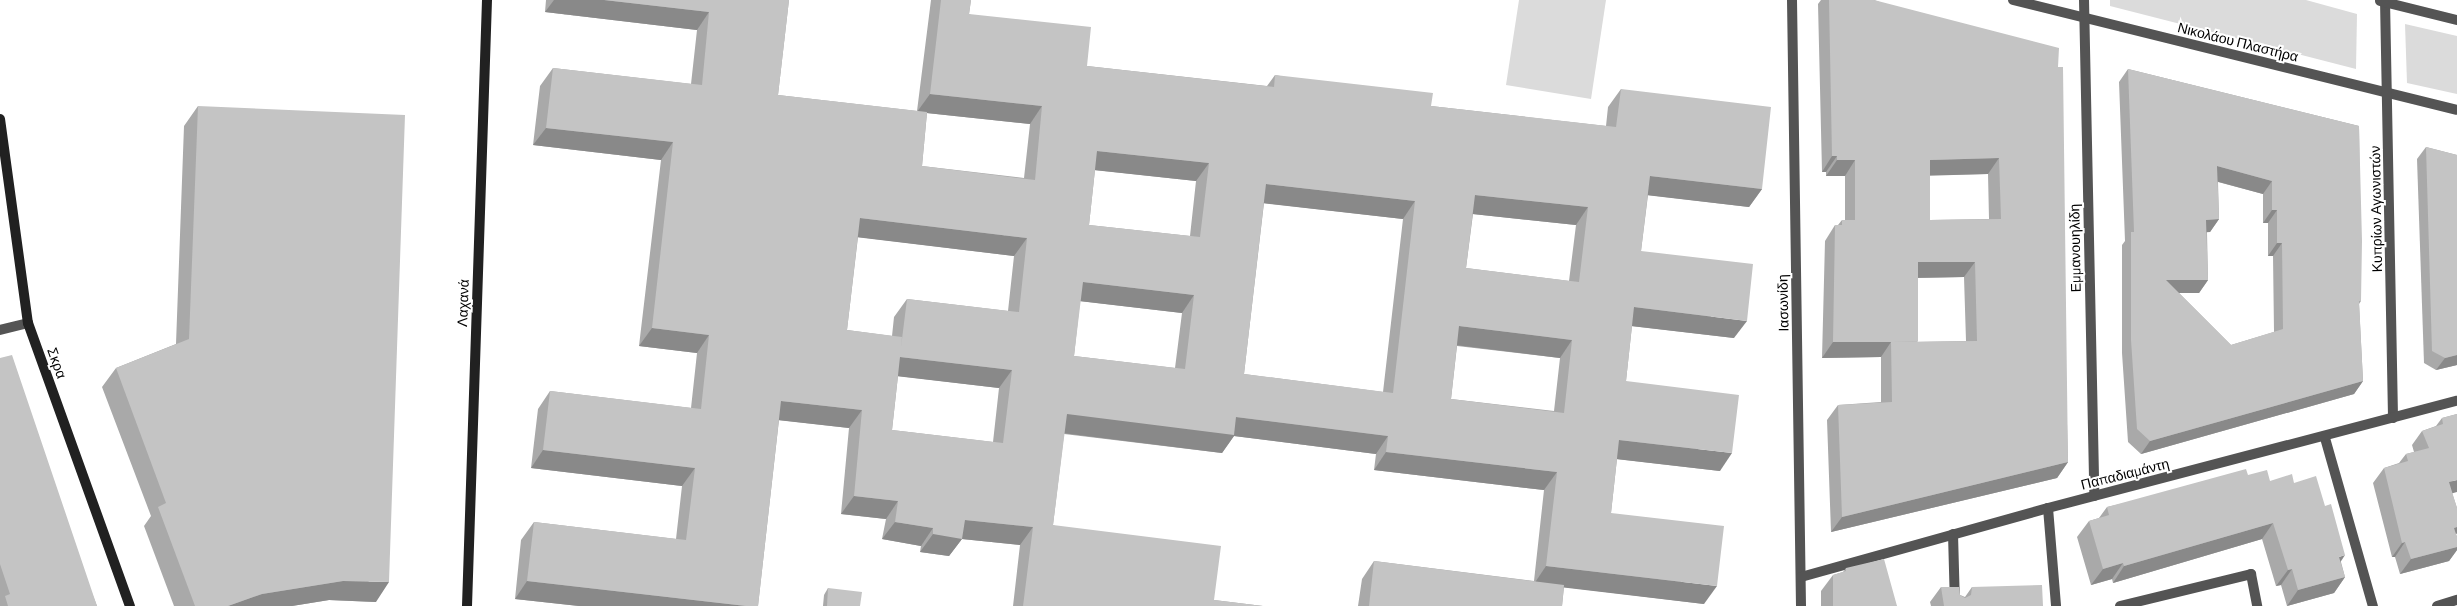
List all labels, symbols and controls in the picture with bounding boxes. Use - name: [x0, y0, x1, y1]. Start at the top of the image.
- street label: Νικολάου Πλαστήρα: [2176, 19, 2300, 65]
- street label: Κυπρίων Αγωνιστών: [2366, 145, 2386, 273]
- street label: Εμμανουηλίδη: [2066, 204, 2084, 292]
- street label: Ιασωνίδη: [1774, 274, 1792, 332]
- street label: Λαχανά: [454, 279, 472, 327]
- street label: Σκρα: [44, 345, 70, 381]
- street label: Παπαδιαμάντη: [2079, 455, 2171, 493]

